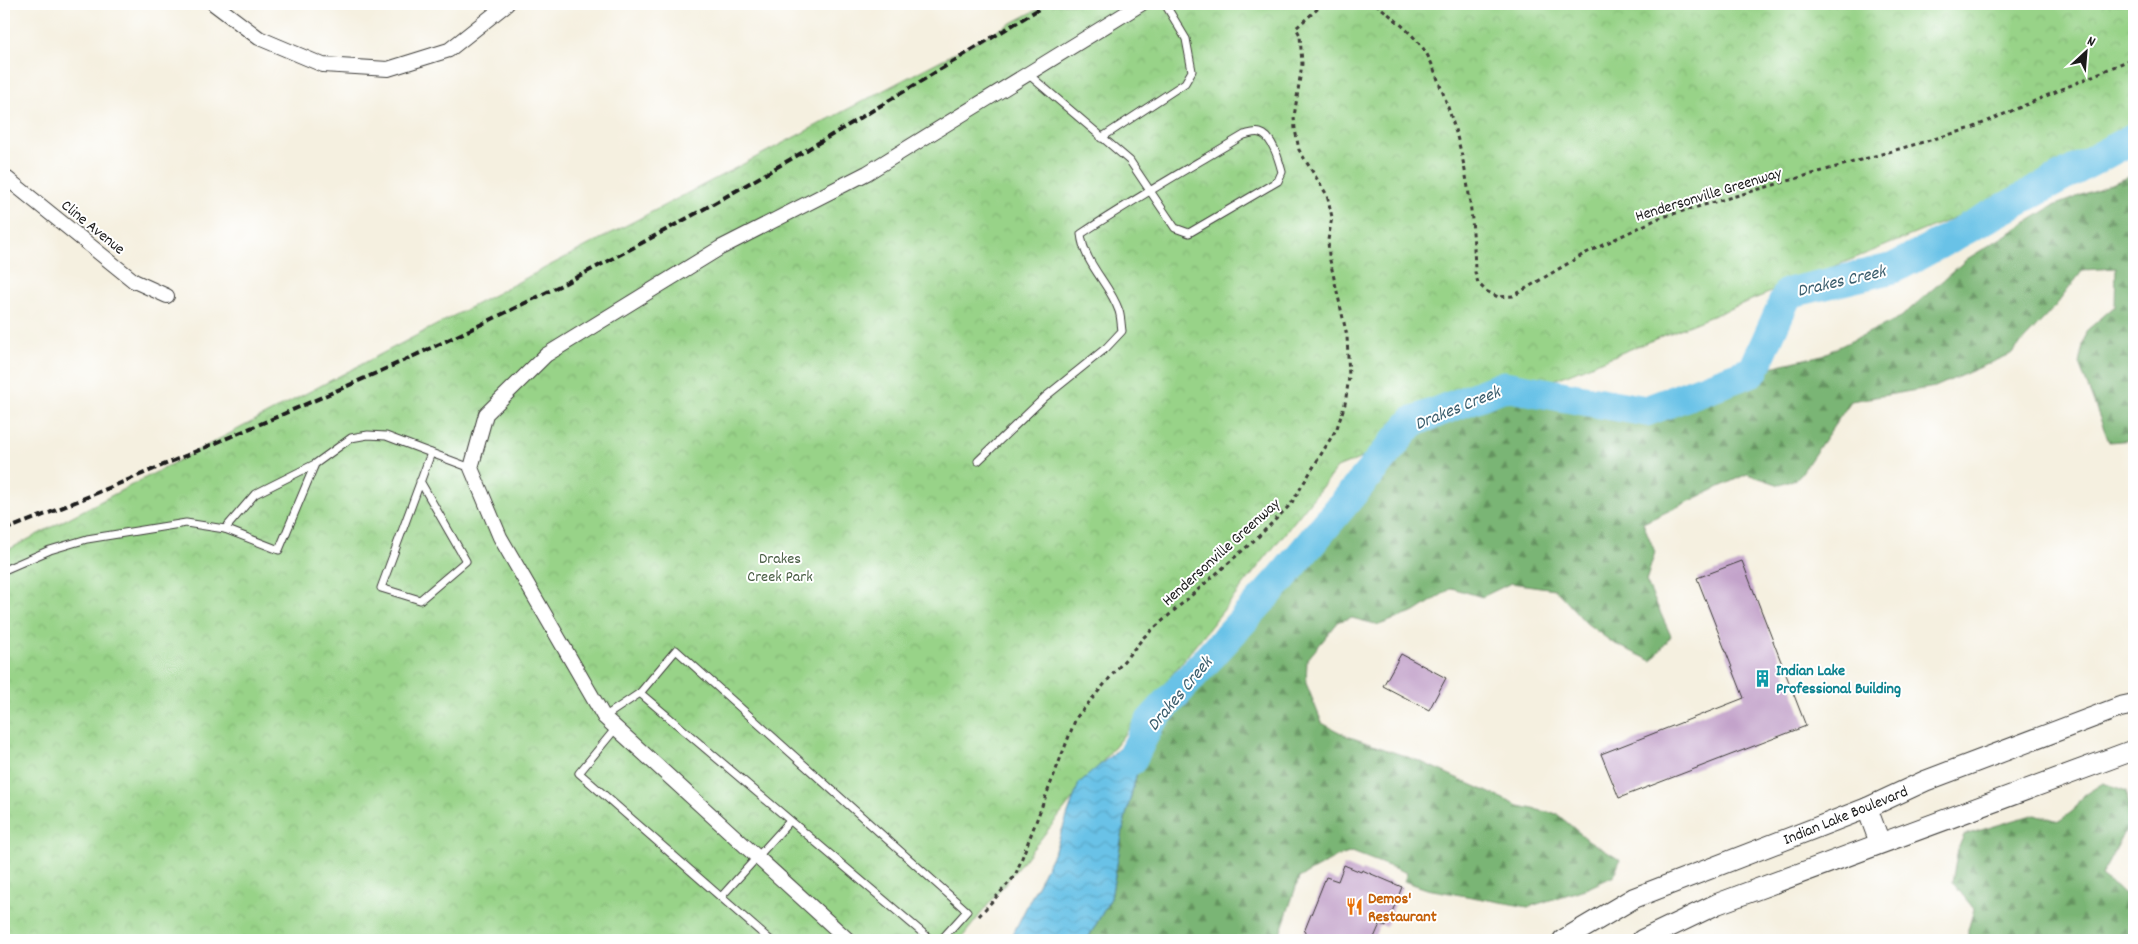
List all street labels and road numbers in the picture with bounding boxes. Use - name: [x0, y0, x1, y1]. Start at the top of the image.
- street label: Hendersonville Greenway: [1633, 162, 1785, 229]
- street label: Cline Avenue: [55, 195, 129, 261]
- street label: Hendersonville Greenway: [1157, 493, 1286, 612]
- street label: Indian Lake Boulevard: [1780, 781, 1912, 852]

